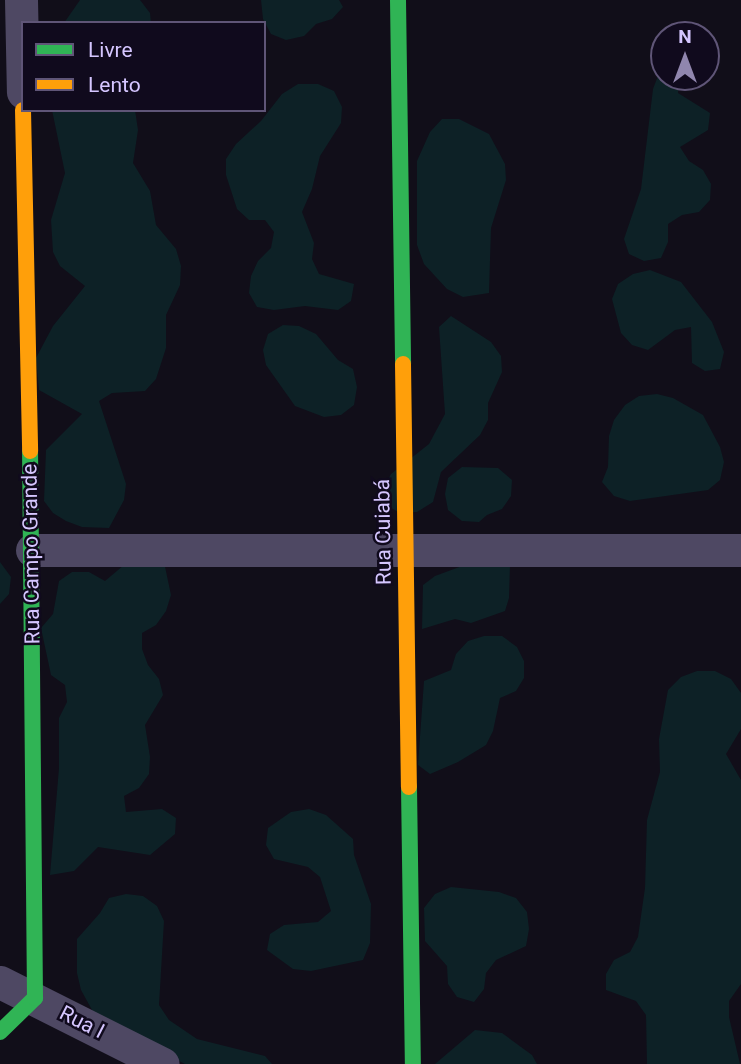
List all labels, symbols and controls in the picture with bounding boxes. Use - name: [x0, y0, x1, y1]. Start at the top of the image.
- legend: [21, 21, 266, 112]
- north arrow: [650, 21, 720, 91]
- text: N: [678, 25, 692, 48]
- text: Livre: [88, 38, 133, 62]
- text: Lento: [88, 73, 141, 97]
- street label: Rua Campo Grande: [17, 463, 45, 645]
- street label: Rua Cuiabá: [369, 479, 397, 585]
- street label: Rua I: [55, 1000, 109, 1044]

